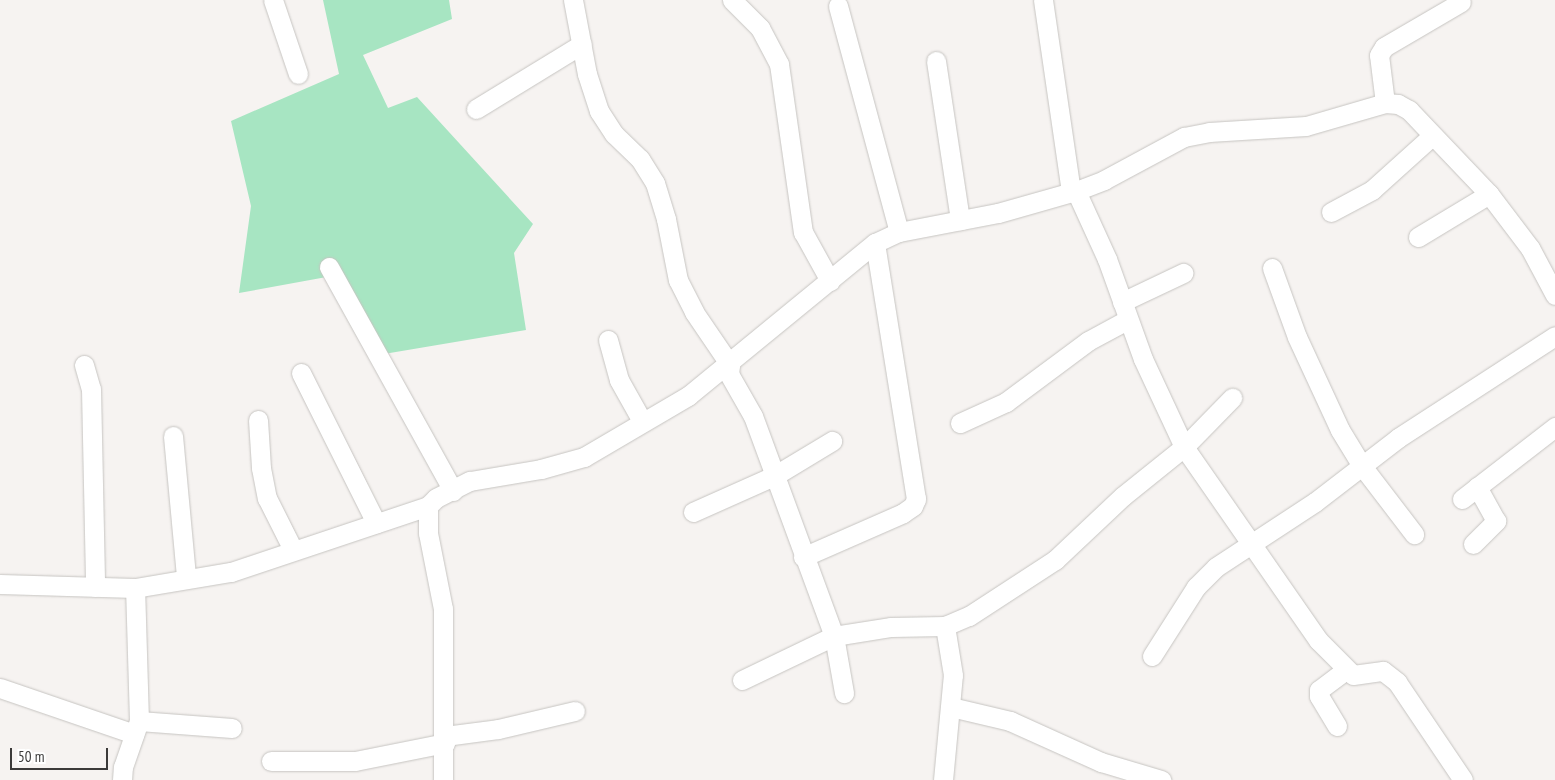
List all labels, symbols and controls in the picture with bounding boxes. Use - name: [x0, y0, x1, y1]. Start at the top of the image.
- scale bar: [12, 738, 110, 770]
- text: 50 m: [18, 747, 44, 766]

